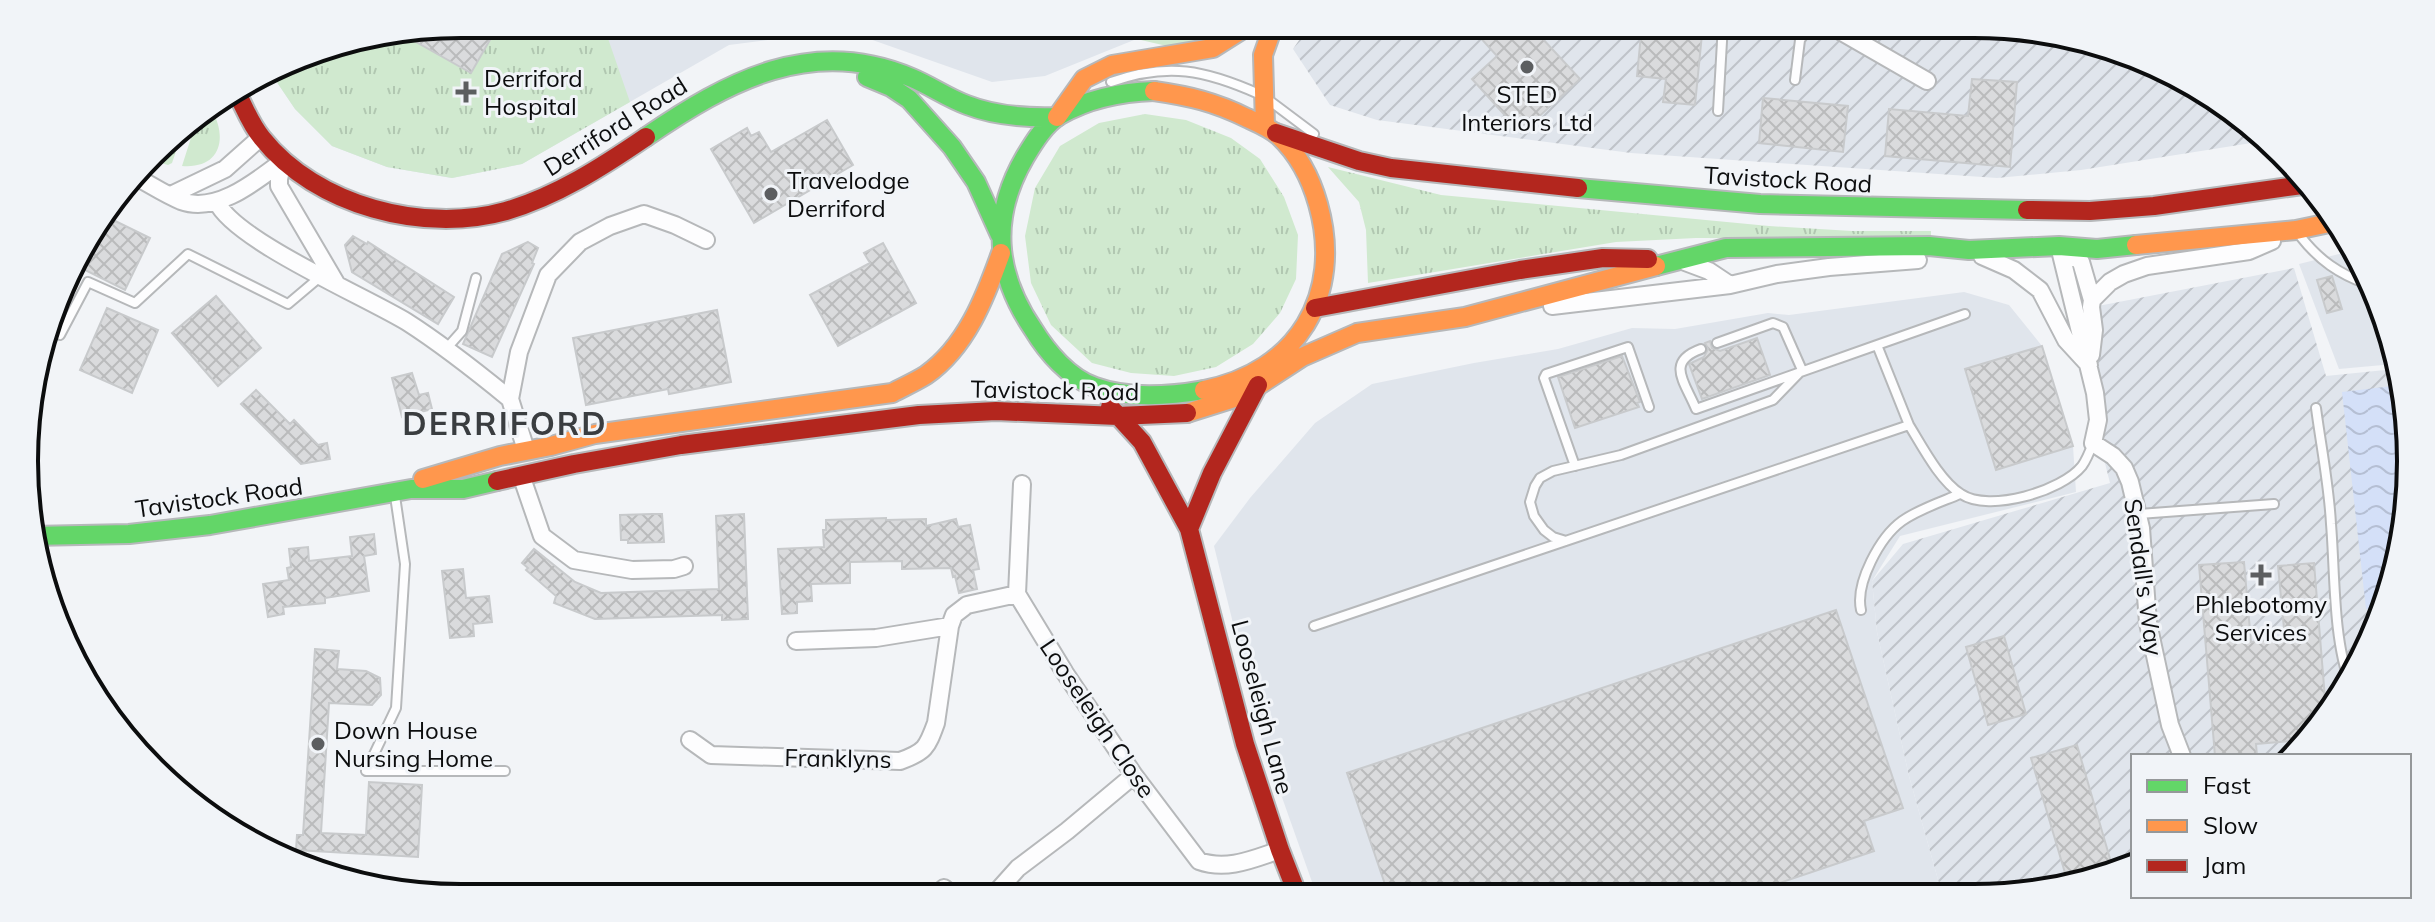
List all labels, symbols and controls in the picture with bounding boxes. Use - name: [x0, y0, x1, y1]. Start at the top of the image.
- marker: STED Interiors Ltd: [1518, 58, 1536, 76]
- place label: Derriford Hospital: [484, 63, 583, 121]
- street label: Derriford Road: [538, 70, 692, 182]
- place label: STED Interiors Ltd: [1461, 79, 1593, 137]
- marker: Derriford Hospital: [455, 81, 477, 103]
- street label: Tavistock Road: [1703, 160, 1873, 198]
- place label: Travelodge Derriford: [787, 165, 910, 223]
- marker: Travelodge Derriford: [762, 185, 780, 203]
- street label: Tavistock Road: [970, 374, 1140, 406]
- district label: DERRIFORD: [402, 403, 608, 443]
- street label: Tavistock Road: [133, 470, 305, 524]
- street label: Sendall's Way: [2118, 497, 2170, 658]
- marker: Phlebotomy Services: [2250, 564, 2272, 586]
- place label: Phlebotomy Services: [2195, 589, 2327, 647]
- street label: Looseleigh Lane: [1225, 617, 1301, 797]
- street label: Looseleigh Close: [1034, 633, 1162, 803]
- place label: Down House Nursing Home: [334, 715, 493, 773]
- marker: Down House Nursing Home: [309, 735, 327, 753]
- street label: Franklyns: [784, 742, 892, 774]
- legend: [2131, 754, 2411, 898]
- text: Fast: [2203, 770, 2251, 800]
- text: Slow: [2203, 810, 2258, 840]
- text: Jam: [2203, 850, 2246, 880]

